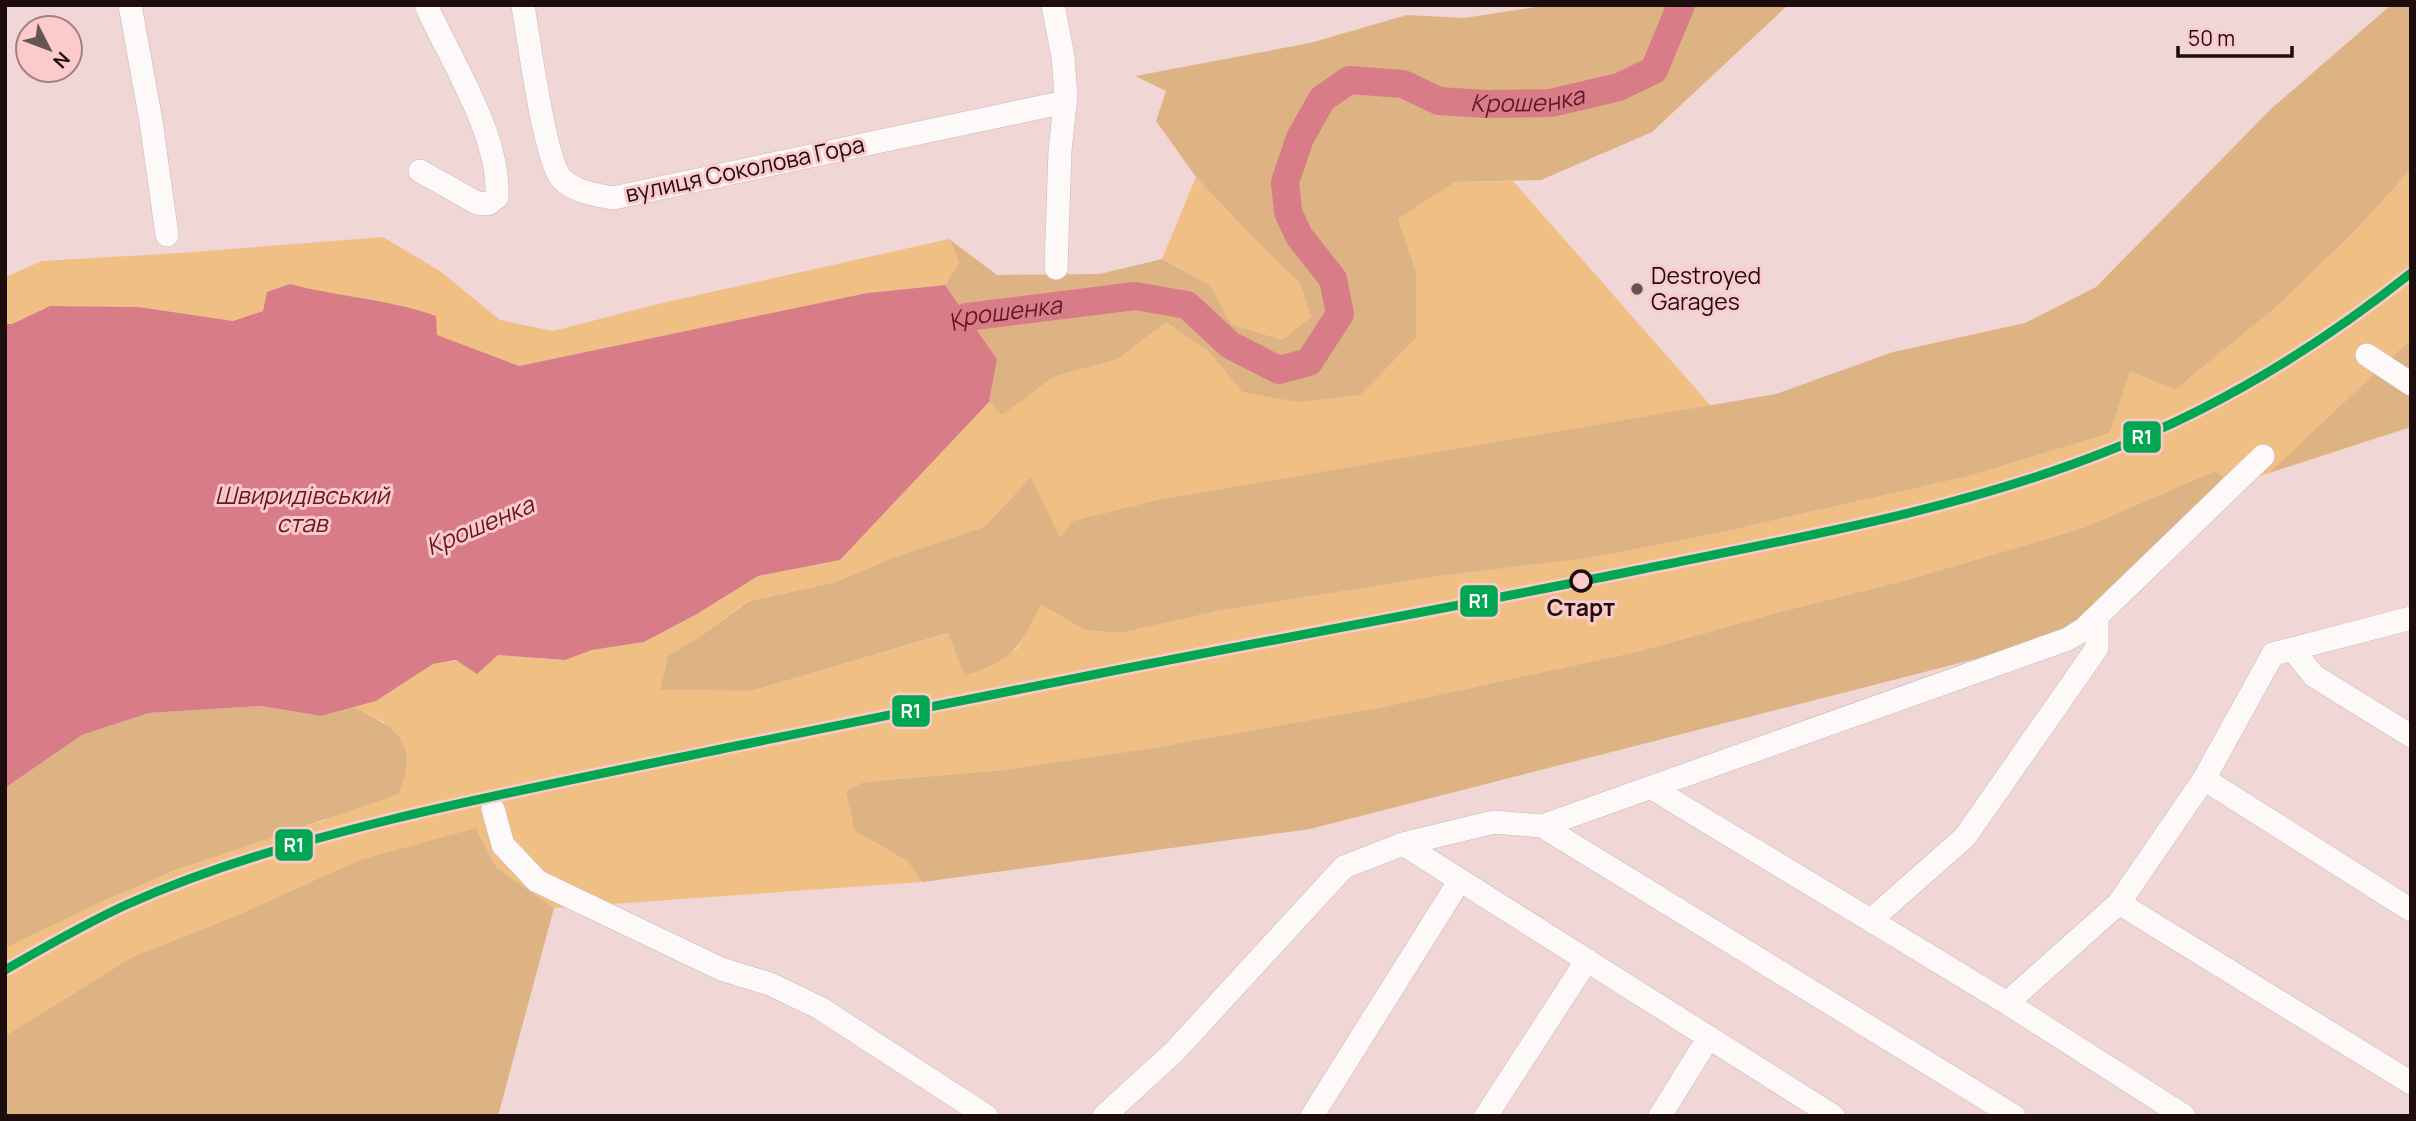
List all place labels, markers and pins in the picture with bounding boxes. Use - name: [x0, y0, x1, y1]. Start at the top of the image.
- place label: Destroyed Garages: [1651, 259, 1761, 317]
- marker: Destroyed Garages: [1629, 281, 1645, 297]
- marker: Старт: [1570, 570, 1592, 592]
- place label: Старт: [1547, 591, 1615, 623]

